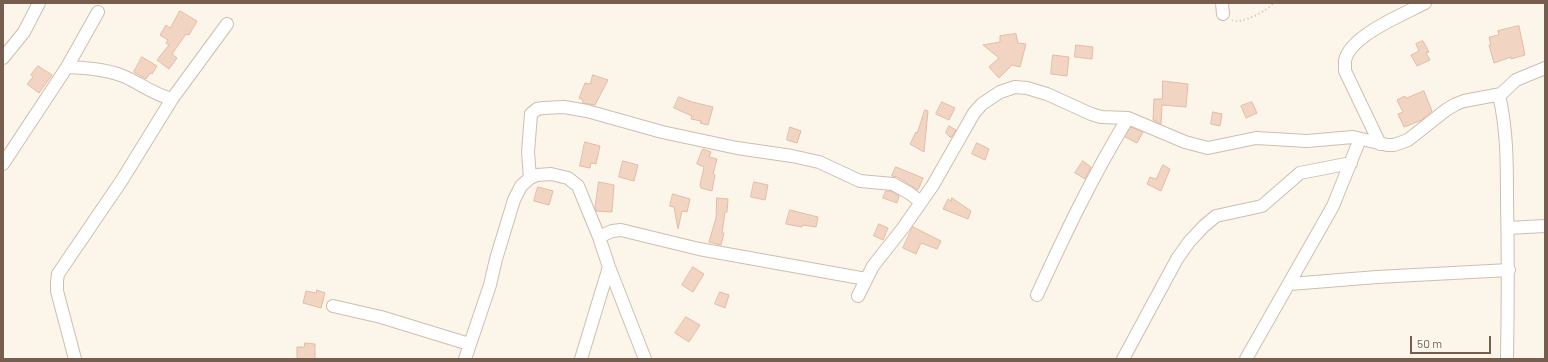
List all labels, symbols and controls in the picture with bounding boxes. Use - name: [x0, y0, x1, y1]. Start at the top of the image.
- scale bar: [1412, 328, 1493, 354]
- text: 50 m: [1417, 336, 1442, 350]

